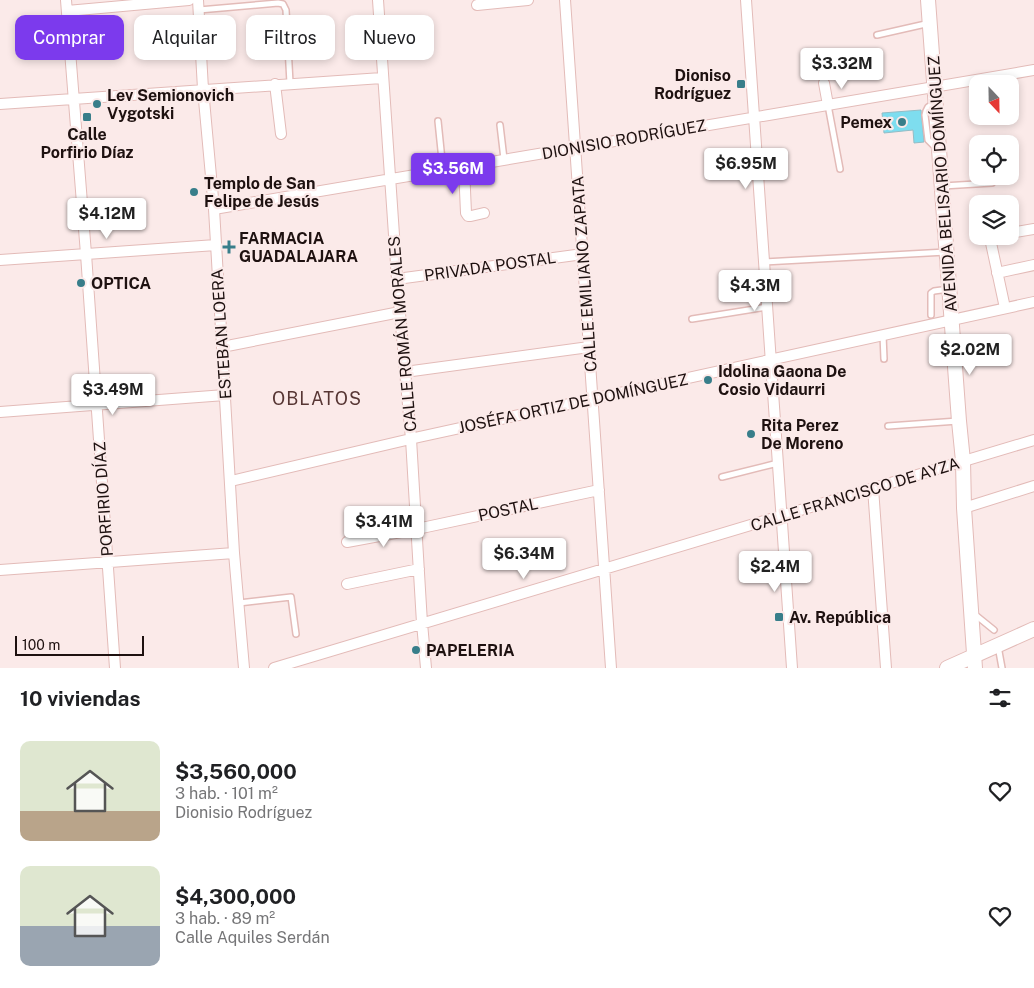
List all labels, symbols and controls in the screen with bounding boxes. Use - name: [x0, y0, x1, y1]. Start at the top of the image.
- chip: Comprar: [15, 15, 124, 60]
- chip: Alquilar: [134, 15, 236, 60]
- chip: Filtros: [246, 15, 335, 60]
- chip: Nuevo: [345, 15, 434, 60]
- pin: $3.32M: [801, 48, 883, 90]
- text: $3.32M: [811, 54, 873, 73]
- street label: AVENIDA BELISARIO DOMÍNGUEZ: [923, 55, 961, 313]
- place label: Dioniso Rodríguez: [654, 66, 731, 103]
- north arrow: [969, 75, 1019, 125]
- map controls: [969, 75, 1019, 245]
- marker: Dioniso Rodríguez: [735, 78, 747, 90]
- place label: Lev Semionovich Vygotski: [107, 86, 234, 123]
- marker: Lev Semionovich Vygotski: [91, 98, 103, 110]
- marker: Calle Porfirio Díaz: [81, 111, 93, 123]
- place label: Pemex: [840, 113, 893, 132]
- street label: DIONISIO RODRÍGUEZ: [540, 115, 708, 163]
- marker: Pemex: [896, 116, 908, 128]
- place label: Calle Porfirio Díaz: [41, 125, 133, 162]
- button: locate: [969, 135, 1019, 185]
- pin: $6.95M: [705, 148, 787, 190]
- pin: $3.56M: [412, 152, 494, 195]
- text: $6.95M: [715, 154, 777, 173]
- text: $3.56M: [422, 159, 484, 178]
- place label: Templo de San Felipe de Jesús: [204, 174, 319, 211]
- street label: CALLE EMILIANO ZAPATA: [568, 175, 601, 373]
- marker: Templo de San Felipe de Jesús: [188, 186, 200, 198]
- button: layers: [969, 195, 1019, 245]
- pin: $4.12M: [66, 198, 148, 240]
- text: $4.12M: [78, 204, 136, 223]
- place label: FARMACIA GUADALAJARA: [239, 229, 358, 266]
- street label: CALLE ROMÁN MORALES: [383, 235, 421, 433]
- marker: FARMACIA GUADALAJARA: [223, 241, 235, 253]
- street label: PRIVADA POSTAL: [423, 248, 557, 285]
- street label: ESTEBAN LOERA: [207, 268, 236, 400]
- pin: $4.3M: [720, 270, 790, 312]
- place label: OPTICA: [91, 274, 152, 293]
- text: $4.3M: [729, 276, 781, 295]
- marker: OPTICA: [75, 277, 87, 289]
- pin: $2.02M: [929, 334, 1011, 376]
- text: $2.02M: [940, 340, 1000, 359]
- place label: Idolina Gaona De Cosio Vidaurri: [718, 362, 847, 399]
- street label: JOSÉFA ORTIZ DE DOMÍNGUEZ: [456, 369, 690, 437]
- pin: $3.49M: [72, 374, 154, 416]
- marker: Idolina Gaona De Cosio Vidaurri: [702, 374, 714, 386]
- text: $3.49M: [82, 380, 144, 399]
- district label: OBLATOS: [272, 388, 362, 409]
- place label: Rita Perez De Moreno: [761, 416, 843, 453]
- marker: Rita Perez De Moreno: [745, 428, 757, 440]
- street label: PORFIRIO DÍAZ: [89, 441, 117, 557]
- street label: CALLE FRANCISCO DE AYZA: [748, 454, 962, 535]
- street label: POSTAL: [476, 494, 540, 525]
- pin: $3.41M: [343, 506, 425, 548]
- text: $3.41M: [355, 512, 413, 531]
- pin: $6.34M: [483, 538, 565, 580]
- text: $6.34M: [493, 544, 555, 563]
- pin: $2.4M: [740, 550, 810, 593]
- text: $2.4M: [750, 557, 800, 576]
- place label: Av. República: [789, 608, 891, 627]
- marker: Av. República: [773, 611, 785, 623]
- scale bar: [15, 633, 144, 656]
- text: 100 m: [22, 637, 60, 653]
- place label: PAPELERIA: [426, 641, 515, 660]
- marker: PAPELERIA: [410, 644, 422, 656]
- icon: filters: [986, 684, 1014, 712]
- text: 10 viviendas: [20, 686, 140, 711]
- text: $3,560,000: [175, 759, 297, 784]
- icon: home: [60, 761, 120, 821]
- icon: heart: [986, 777, 1014, 805]
- text: 3 hab. · 101 m²: [175, 784, 278, 803]
- text: Dionisio Rodríguez: [175, 803, 312, 822]
- text: $4,300,000: [175, 884, 296, 909]
- icon: home: [60, 886, 120, 946]
- icon: heart: [986, 902, 1014, 930]
- text: 3 hab. · 89 m²: [175, 909, 275, 928]
- text: Calle Aquiles Serdán: [175, 928, 330, 947]

